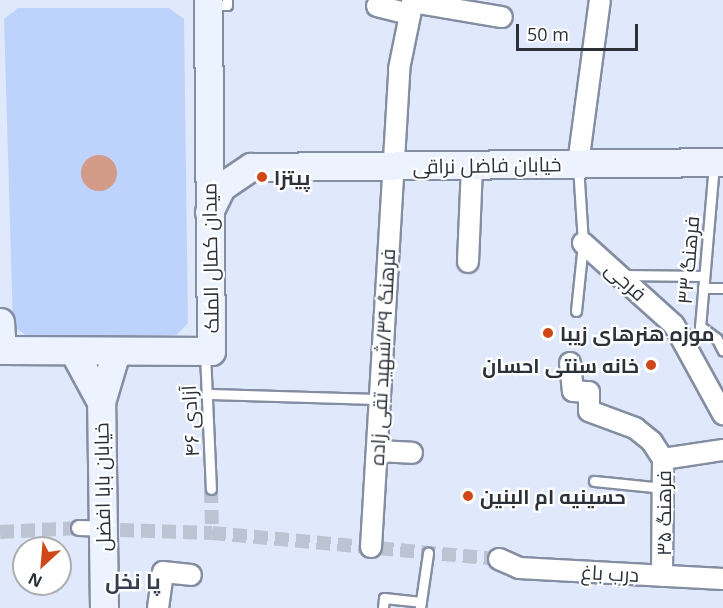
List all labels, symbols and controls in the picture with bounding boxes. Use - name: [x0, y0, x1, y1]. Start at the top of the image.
- scale bar: [519, 12, 640, 50]
- text: 50 m: [527, 22, 569, 46]
- street label: خیابان فاضل نراقی: [412, 152, 562, 178]
- place label: پیتزا: [274, 165, 310, 189]
- marker: پیتزا: [255, 170, 269, 184]
- street label: میدان کمال الملک: [197, 183, 223, 333]
- street label: فرهنگ ۳۳: [672, 215, 704, 305]
- street label: فرهنگ ۳۹/شهید تقی زاده: [364, 248, 400, 466]
- street label: فرجی: [601, 256, 651, 306]
- place label: موزه هنرهای زیبا: [560, 321, 714, 345]
- marker: موزه هنرهای زیبا: [541, 326, 555, 340]
- place label: خانه سنتی احسان: [482, 353, 639, 377]
- marker: خانه سنتی احسان: [644, 358, 658, 372]
- street label: آزادی ۴۶: [176, 385, 204, 457]
- street label: خیابان بابا افضل: [89, 422, 115, 552]
- street label: فرهنگ ۳۵: [651, 470, 675, 556]
- place label: حسینیه ام البنین: [480, 484, 626, 508]
- marker: حسینیه ام البنین: [461, 489, 475, 503]
- north arrow: [12, 536, 72, 596]
- street label: درب باغ: [580, 559, 640, 587]
- text: N: [24, 568, 46, 593]
- district label: پا نخل: [105, 568, 161, 594]

